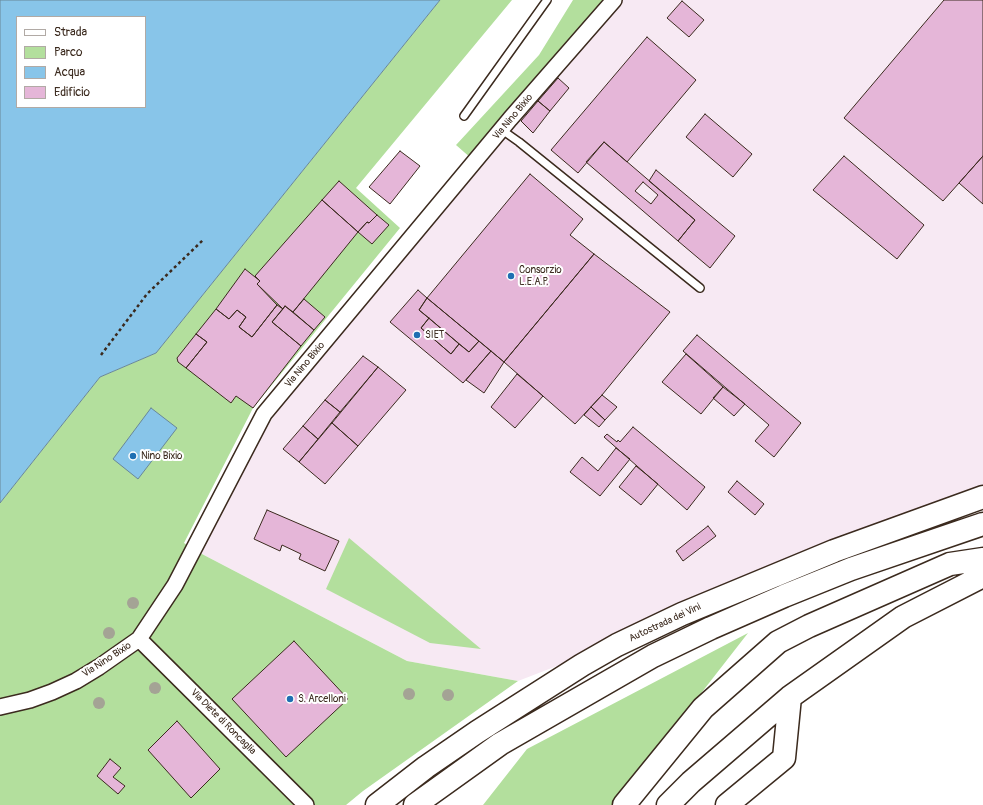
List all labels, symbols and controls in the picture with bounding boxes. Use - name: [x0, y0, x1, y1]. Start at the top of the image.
- legend: [16, 16, 146, 108]
- text: Strada: [54, 25, 87, 40]
- text: Parco: [54, 45, 83, 60]
- text: Acqua: [54, 65, 85, 80]
- text: Edificio: [54, 85, 90, 100]
- street label: Via Nino Bixio: [490, 92, 536, 142]
- place label: Consorzio L.E.A.P.: [519, 264, 562, 288]
- marker: Consorzio L.E.A.P.: [506, 271, 516, 281]
- place label: SIET: [425, 329, 444, 341]
- marker: SIET: [412, 330, 422, 340]
- street label: Via Nino Bixio: [282, 340, 328, 390]
- place label: Nino Bixio: [141, 450, 182, 462]
- marker: Nino Bixio: [128, 451, 138, 461]
- street label: Autostrada dei Vini: [627, 601, 703, 645]
- street label: Via Nino Bixio: [80, 640, 134, 680]
- street label: Via Diete di Roncaglia: [188, 687, 258, 757]
- place label: S. Arcelloni: [298, 693, 346, 705]
- marker: S. Arcelloni: [285, 694, 295, 704]

